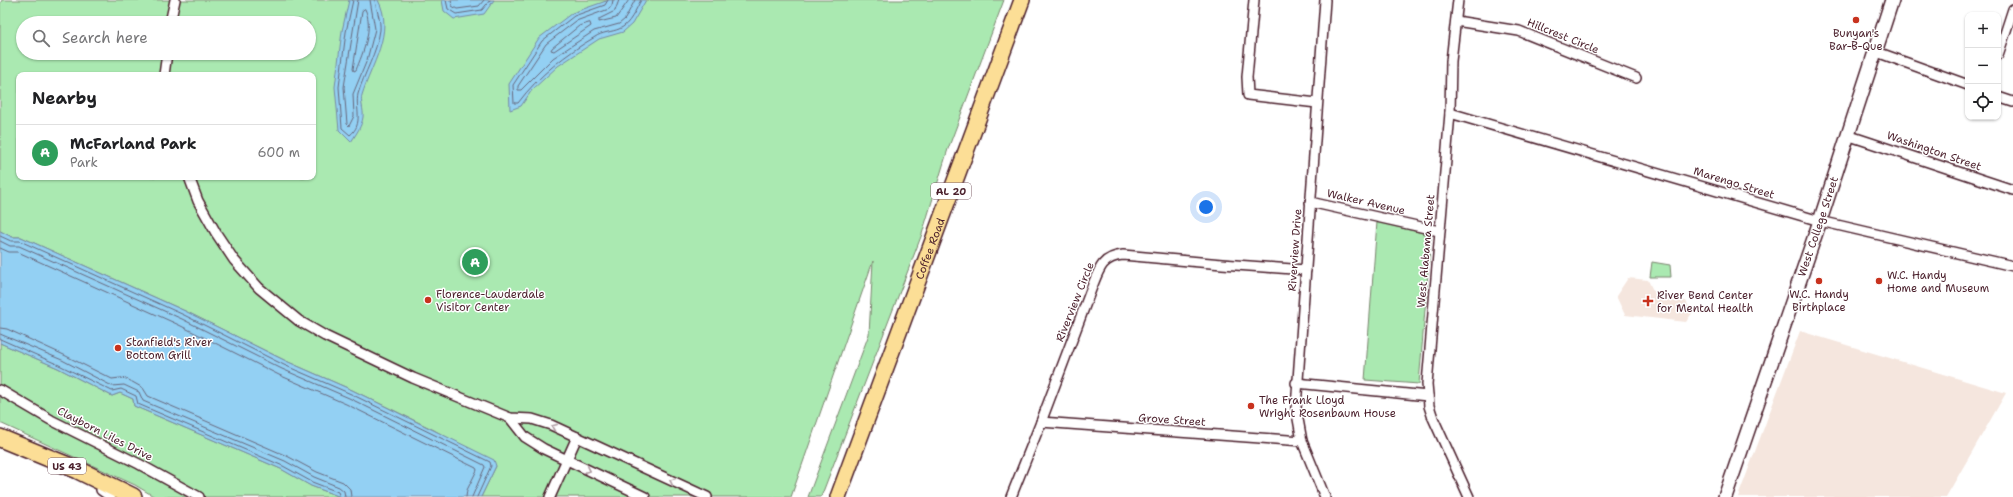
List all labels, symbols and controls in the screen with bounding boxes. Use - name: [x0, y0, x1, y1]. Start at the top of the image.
- map controls: [1965, 12, 2001, 120]
- button: +: [1965, 12, 2001, 48]
- street label: Hillcrest Circle: [1525, 15, 1601, 57]
- marker: Bunyan's Bar-B-Que: [1851, 15, 1861, 25]
- search box: [16, 16, 316, 60]
- place label: Bunyan's Bar-B-Que: [1829, 26, 1883, 54]
- icon: search: [30, 27, 52, 49]
- text: Search here: [62, 28, 148, 48]
- button: −: [1965, 48, 2001, 84]
- button: locate: [1965, 84, 2001, 120]
- text: Nearby: [32, 87, 97, 109]
- street label: Washington Street: [1885, 128, 1983, 174]
- text: McFarland Park: [70, 134, 197, 154]
- text: A: [40, 144, 50, 161]
- text: 600 m: [257, 144, 300, 161]
- text: Park: [70, 154, 98, 171]
- street label: Marengo Street: [1692, 164, 1777, 203]
- street label: West College Street: [1794, 174, 1842, 279]
- road number: AL 20: [931, 183, 971, 199]
- street label: Walker Avenue: [1325, 186, 1407, 218]
- street label: West Alabama Street: [1414, 194, 1438, 308]
- your location: [1196, 197, 1216, 217]
- street label: Riverview Drive: [1285, 208, 1305, 292]
- street label: Coffee Road: [912, 216, 948, 281]
- pin: A: [462, 247, 488, 277]
- street label: Riverview Circle: [1052, 260, 1098, 344]
- place label: W.C. Handy Home and Museum: [1887, 268, 1990, 296]
- marker: W.C. Handy Birthplace: [1814, 276, 1824, 286]
- marker: W.C. Handy Home and Museum: [1874, 276, 1884, 286]
- place label: Florence-Lauderdale Visitor Center: [436, 287, 545, 315]
- place label: W.C. Handy Birthplace: [1789, 287, 1849, 315]
- place label: River Bend Center for Mental Health: [1657, 288, 1753, 316]
- marker: Florence-Lauderdale Visitor Center: [423, 295, 433, 305]
- marker: River Bend Center for Mental Health: [1642, 295, 1654, 307]
- place label: Stanfield's River Bottom Grill: [126, 335, 212, 363]
- marker: Stanfield's River Bottom Grill: [113, 343, 123, 353]
- place label: The Frank Lloyd Wright Rosenbaum House: [1259, 393, 1396, 421]
- marker: The Frank Lloyd Wright Rosenbaum House: [1246, 401, 1256, 411]
- street label: Clayborn Liles Drive: [55, 403, 155, 465]
- street label: Grove Street: [1138, 410, 1206, 430]
- one-way arrow: [550, 423, 557, 431]
- road number: US 43: [48, 458, 86, 474]
- one-way arrow: [583, 465, 591, 473]
- one-way arrow: [668, 478, 676, 486]

